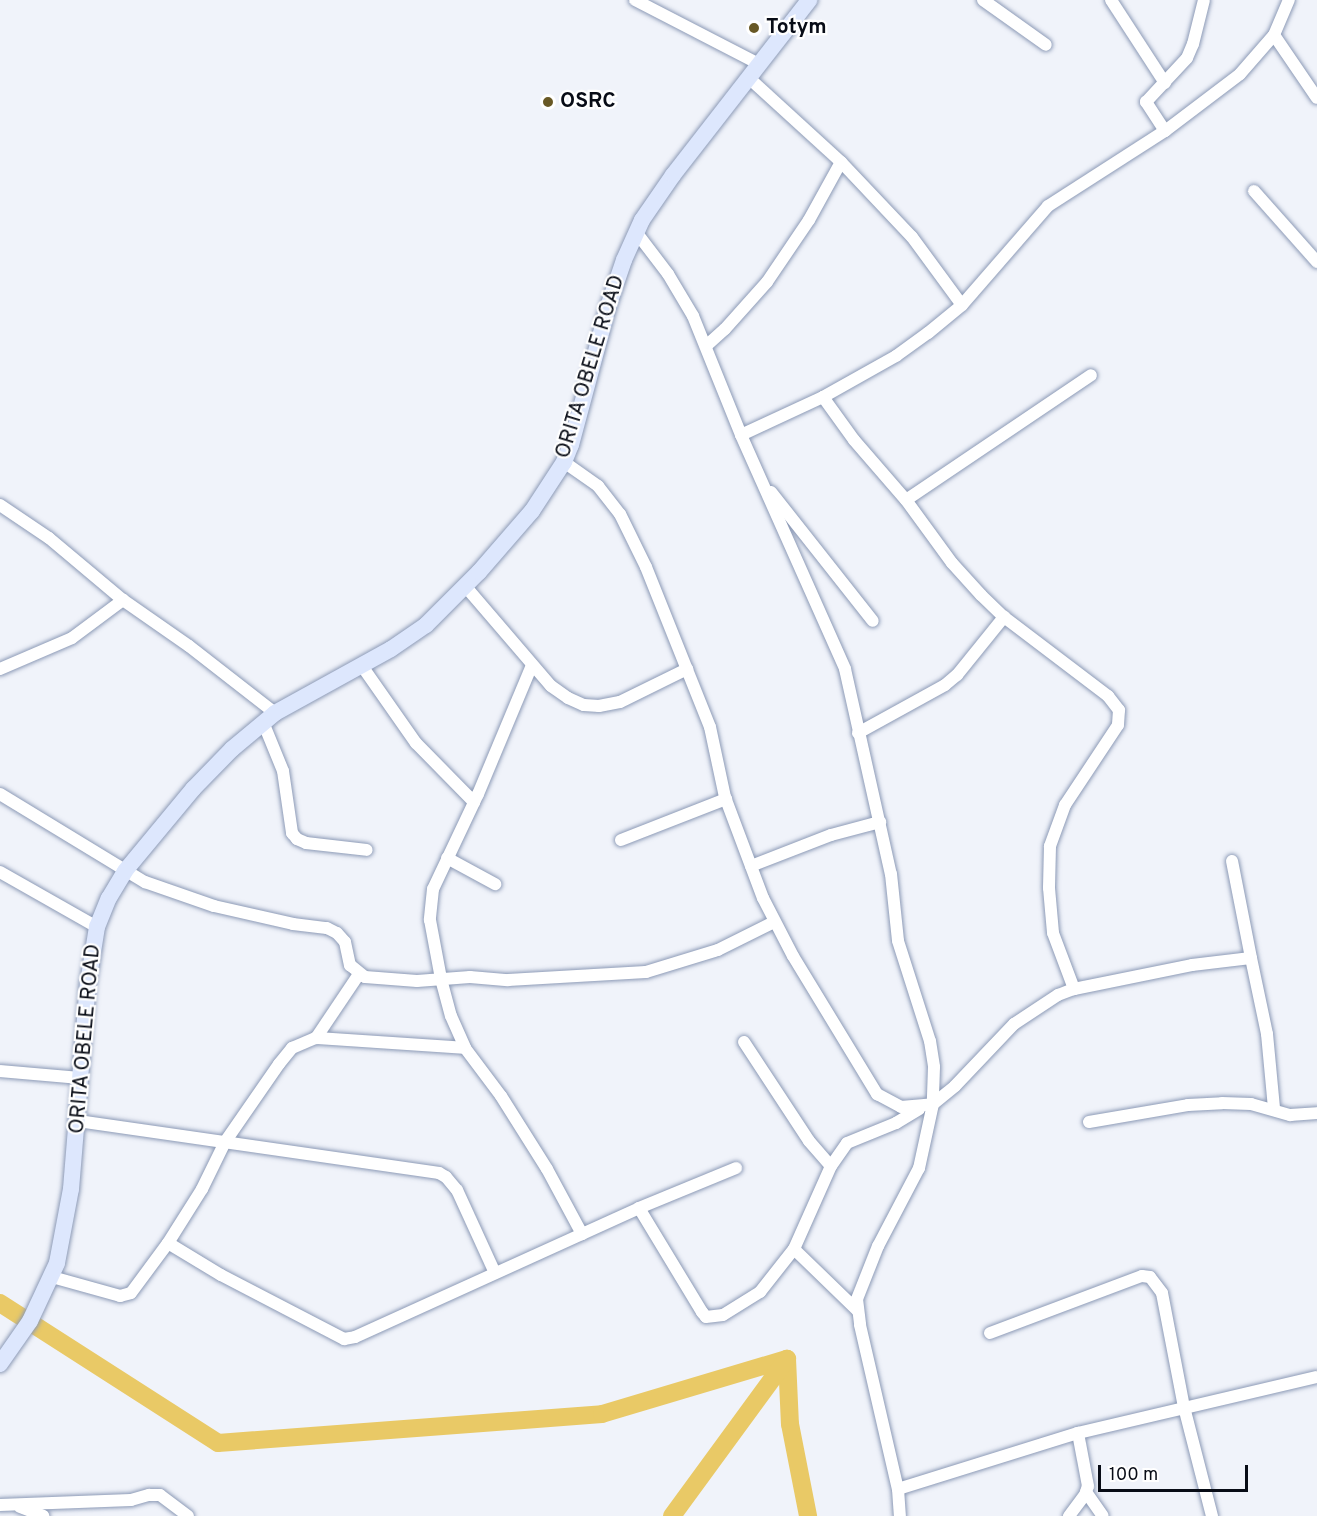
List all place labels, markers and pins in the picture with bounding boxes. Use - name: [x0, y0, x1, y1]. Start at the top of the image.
- place label: Totym: [766, 15, 827, 41]
- marker: Totym: [747, 21, 761, 35]
- place label: OSRC: [560, 89, 616, 115]
- marker: OSRC: [541, 95, 555, 109]

